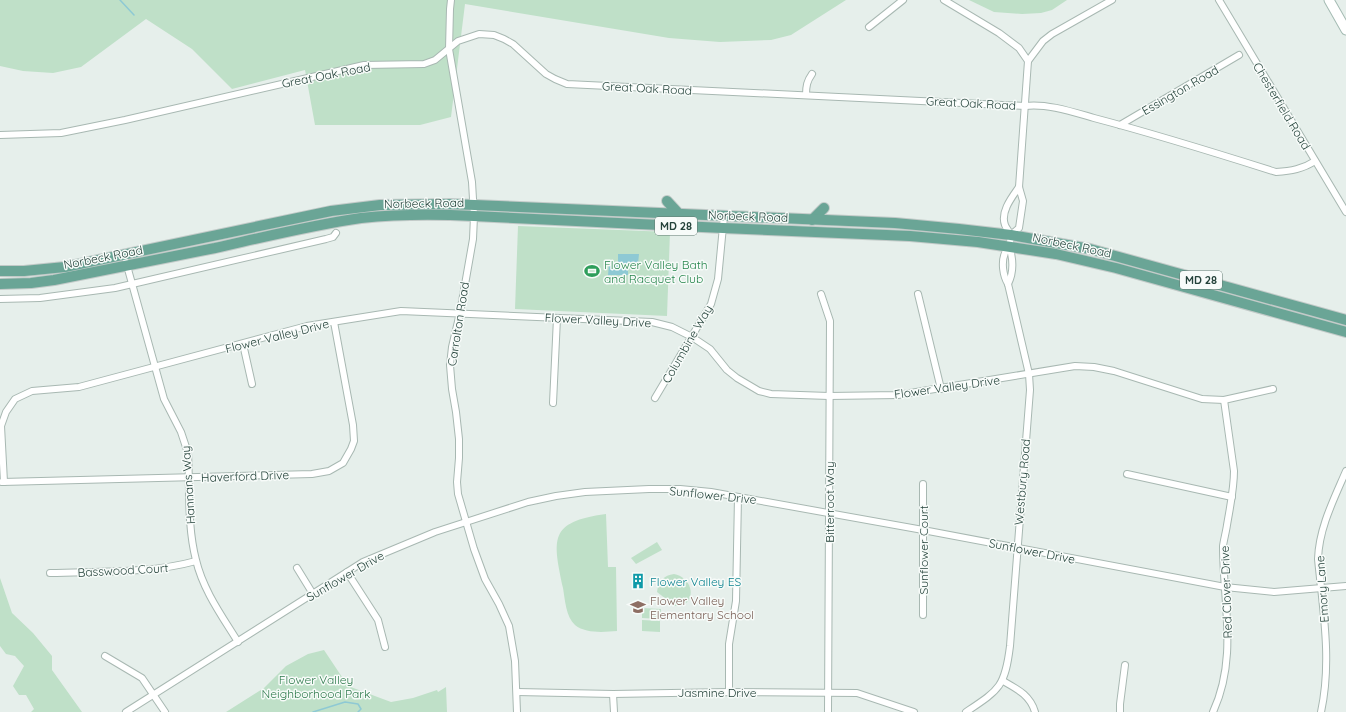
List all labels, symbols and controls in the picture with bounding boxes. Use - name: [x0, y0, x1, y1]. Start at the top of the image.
- street label: Great Oak Road: [280, 59, 372, 91]
- street label: Chesterfield Road: [1250, 60, 1314, 152]
- street label: Essington Road: [1139, 62, 1221, 118]
- street label: Great Oak Road: [602, 78, 692, 98]
- street label: Great Oak Road: [926, 93, 1016, 113]
- street label: Norbeck Road: [384, 195, 464, 211]
- street label: Norbeck Road: [708, 207, 788, 225]
- road number: MD 28: [655, 217, 697, 235]
- street label: Norbeck Road: [1031, 229, 1113, 261]
- street label: Norbeck Road: [62, 242, 144, 272]
- place label: Flower Valley Bath and Racquet Club: [604, 257, 708, 286]
- sports icon: Flower Valley Bath and Racquet Club: [583, 262, 601, 280]
- road number: MD 28: [1180, 271, 1222, 289]
- street label: Carrolton Road: [444, 281, 472, 367]
- street label: Columbine Way: [659, 302, 715, 386]
- street label: Flower Valley Drive: [544, 310, 652, 330]
- street label: Flower Valley Drive: [223, 316, 331, 356]
- street label: Flower Valley Drive: [893, 372, 1001, 402]
- street label: Westbury Road: [1011, 438, 1033, 526]
- street label: Hannans Way: [178, 445, 198, 525]
- street label: Bitterroot Way: [822, 461, 837, 543]
- street label: Haverford Drive: [201, 467, 290, 485]
- street label: Sunflower Drive: [669, 483, 757, 507]
- street label: Sunflower Court: [916, 505, 931, 595]
- street label: Sunflower Drive: [988, 535, 1077, 567]
- street label: Red Clover Drive: [1217, 545, 1235, 639]
- street label: Sunflower Drive: [303, 548, 387, 604]
- street label: Emory Lane: [1312, 555, 1332, 623]
- street label: Basswood Court: [77, 560, 169, 580]
- building icon: Flower Valley ES: [629, 572, 647, 590]
- place label: Flower Valley ES: [650, 574, 742, 589]
- place label: Flower Valley Elementary School: [650, 593, 754, 622]
- school or university icon: Flower Valley Elementary School: [629, 598, 647, 616]
- park label: Flower Valley Neighborhood Park: [262, 672, 370, 701]
- street label: Jasmine Drive: [677, 685, 757, 700]

